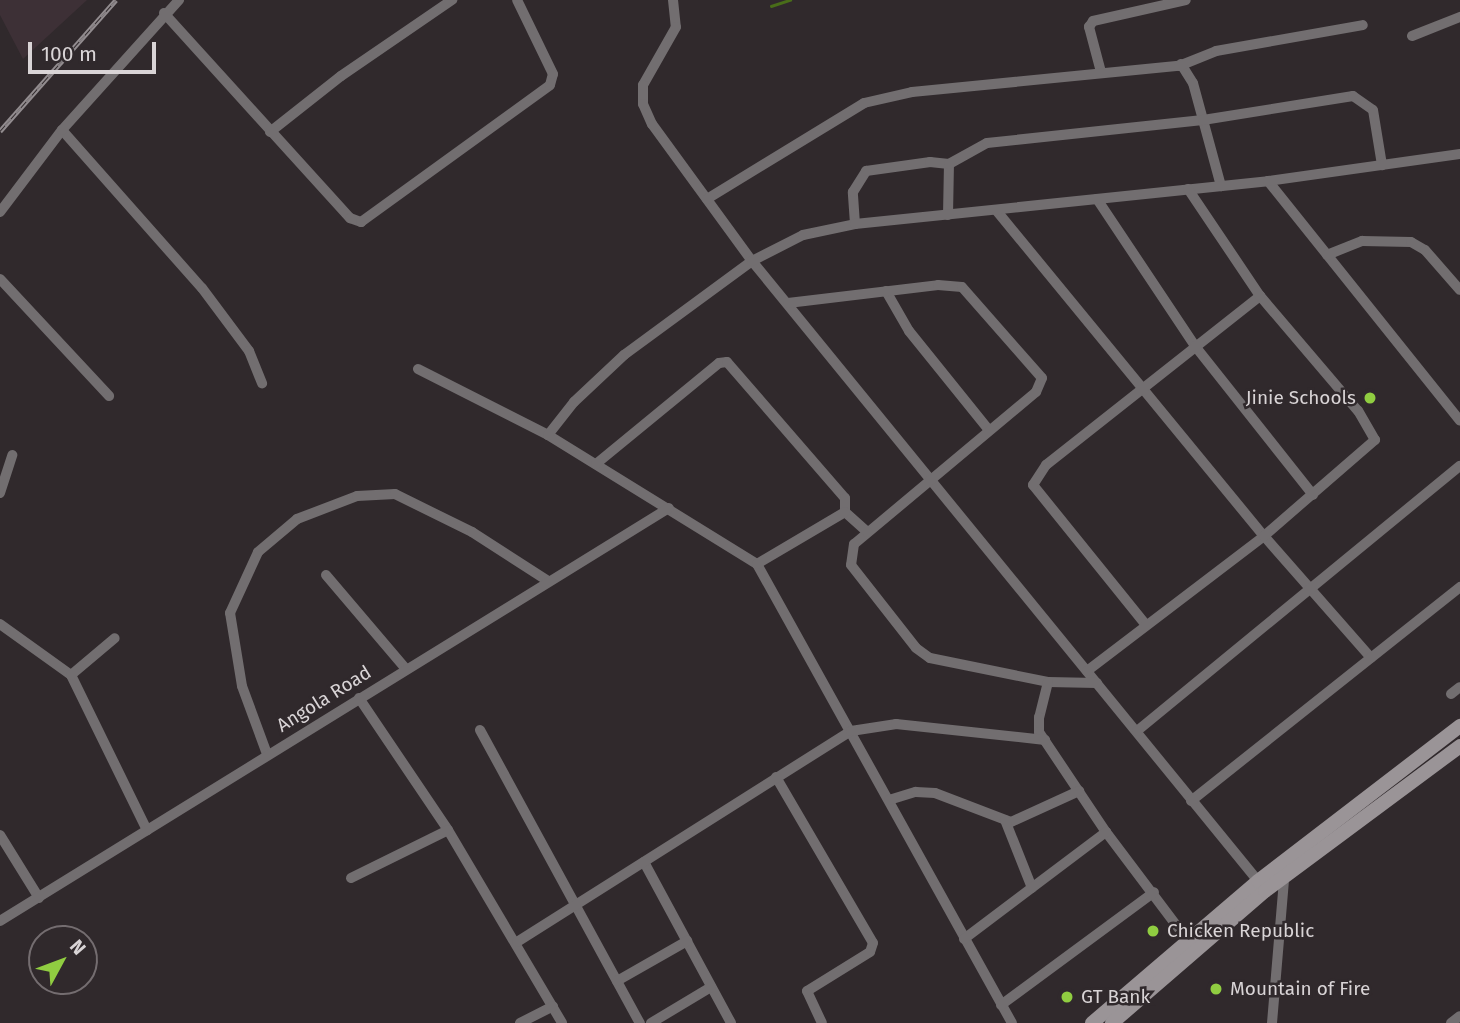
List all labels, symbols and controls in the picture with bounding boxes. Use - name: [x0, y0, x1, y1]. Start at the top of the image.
- scale bar: [32, 28, 159, 72]
- text: 100 m: [41, 41, 97, 67]
- place label: Jinie Schools: [1246, 387, 1356, 409]
- marker: Jinie Schools: [1362, 390, 1378, 406]
- street label: Angola Road: [272, 661, 376, 737]
- place label: Chicken Republic: [1167, 920, 1314, 942]
- marker: Chicken Republic: [1145, 923, 1161, 939]
- north arrow: [28, 925, 98, 995]
- text: N: [65, 935, 91, 960]
- place label: Mountain of Fire: [1230, 978, 1370, 1000]
- marker: Mountain of Fire: [1208, 981, 1224, 997]
- place label: GT Bank: [1081, 986, 1150, 1008]
- marker: GT Bank: [1059, 989, 1075, 1005]

